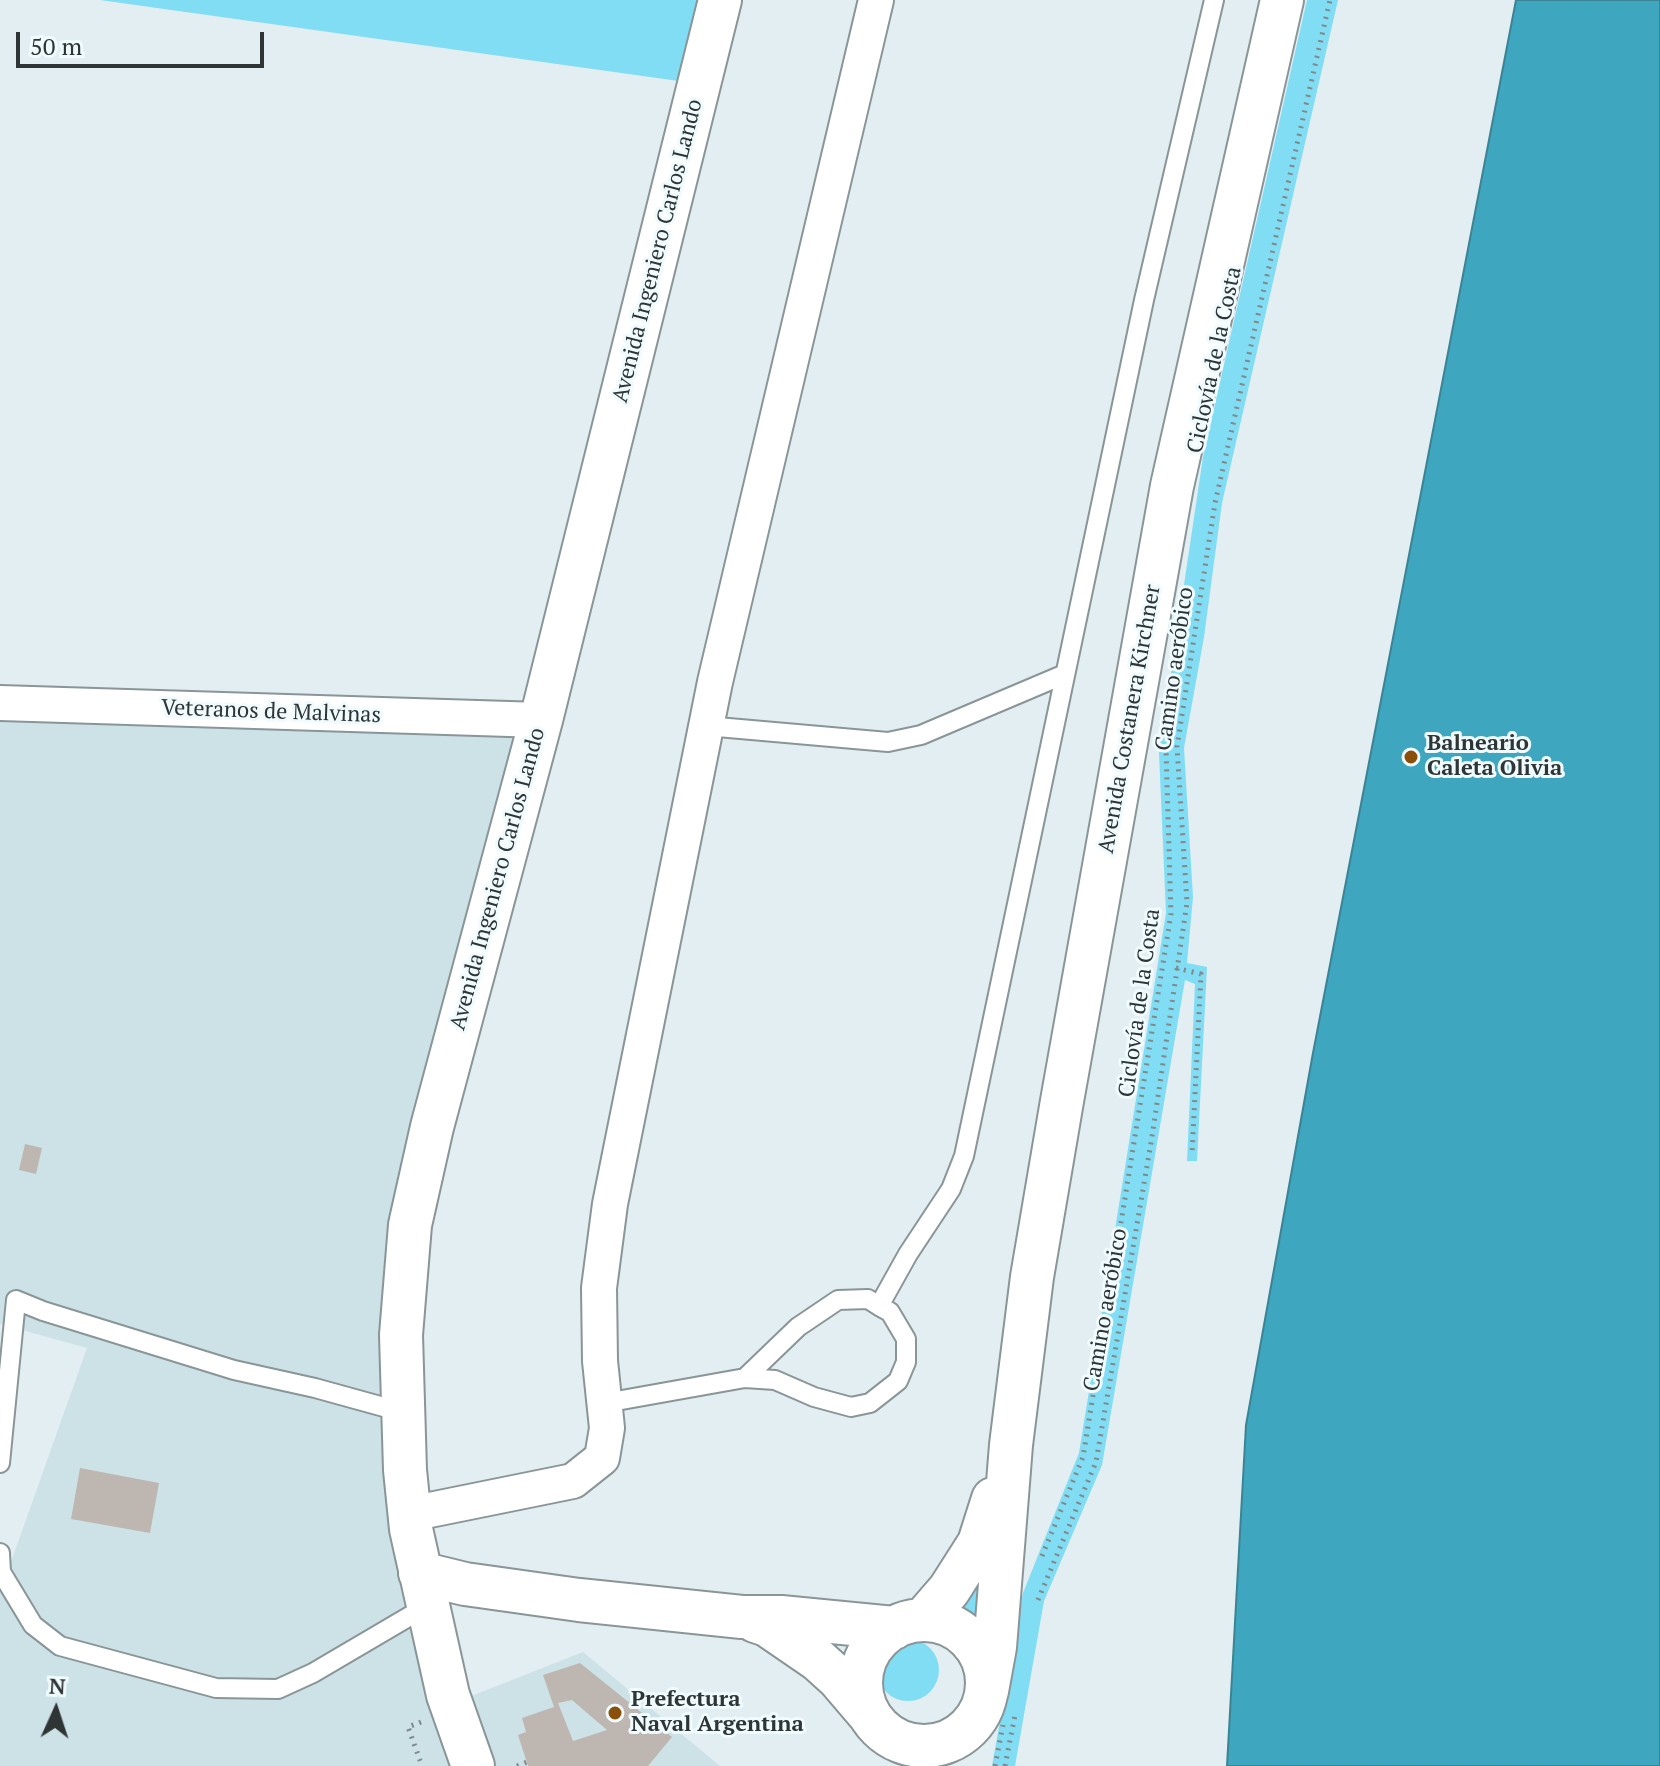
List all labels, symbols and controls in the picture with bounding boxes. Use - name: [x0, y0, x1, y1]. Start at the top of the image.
- scale bar: [20, 16, 268, 66]
- text: 50 m: [30, 30, 82, 62]
- street label: Avenida Ingeniero Carlos Lando: [607, 97, 709, 405]
- street label: Ciclovía de la Costa: [1182, 264, 1248, 456]
- street label: Avenida Costanera Kirchner: [1093, 583, 1167, 855]
- street label: Camino aeróbico: [1150, 586, 1200, 752]
- street label: Veteranos de Malvinas: [161, 695, 381, 729]
- street label: Avenida Ingeniero Carlos Lando: [445, 725, 551, 1033]
- place label: Balneario Caleta Olivia: [1427, 731, 1562, 782]
- marker: Balneario Caleta Olivia: [1402, 748, 1420, 766]
- street label: Ciclovía de la Costa: [1114, 907, 1166, 1099]
- street label: Camino aeróbico: [1079, 1227, 1133, 1393]
- north arrow: [16, 1670, 96, 1750]
- text: N: [48, 1671, 66, 1700]
- place label: Prefectura Naval Argentina: [631, 1687, 804, 1738]
- marker: Prefectura Naval Argentina: [606, 1704, 624, 1722]

